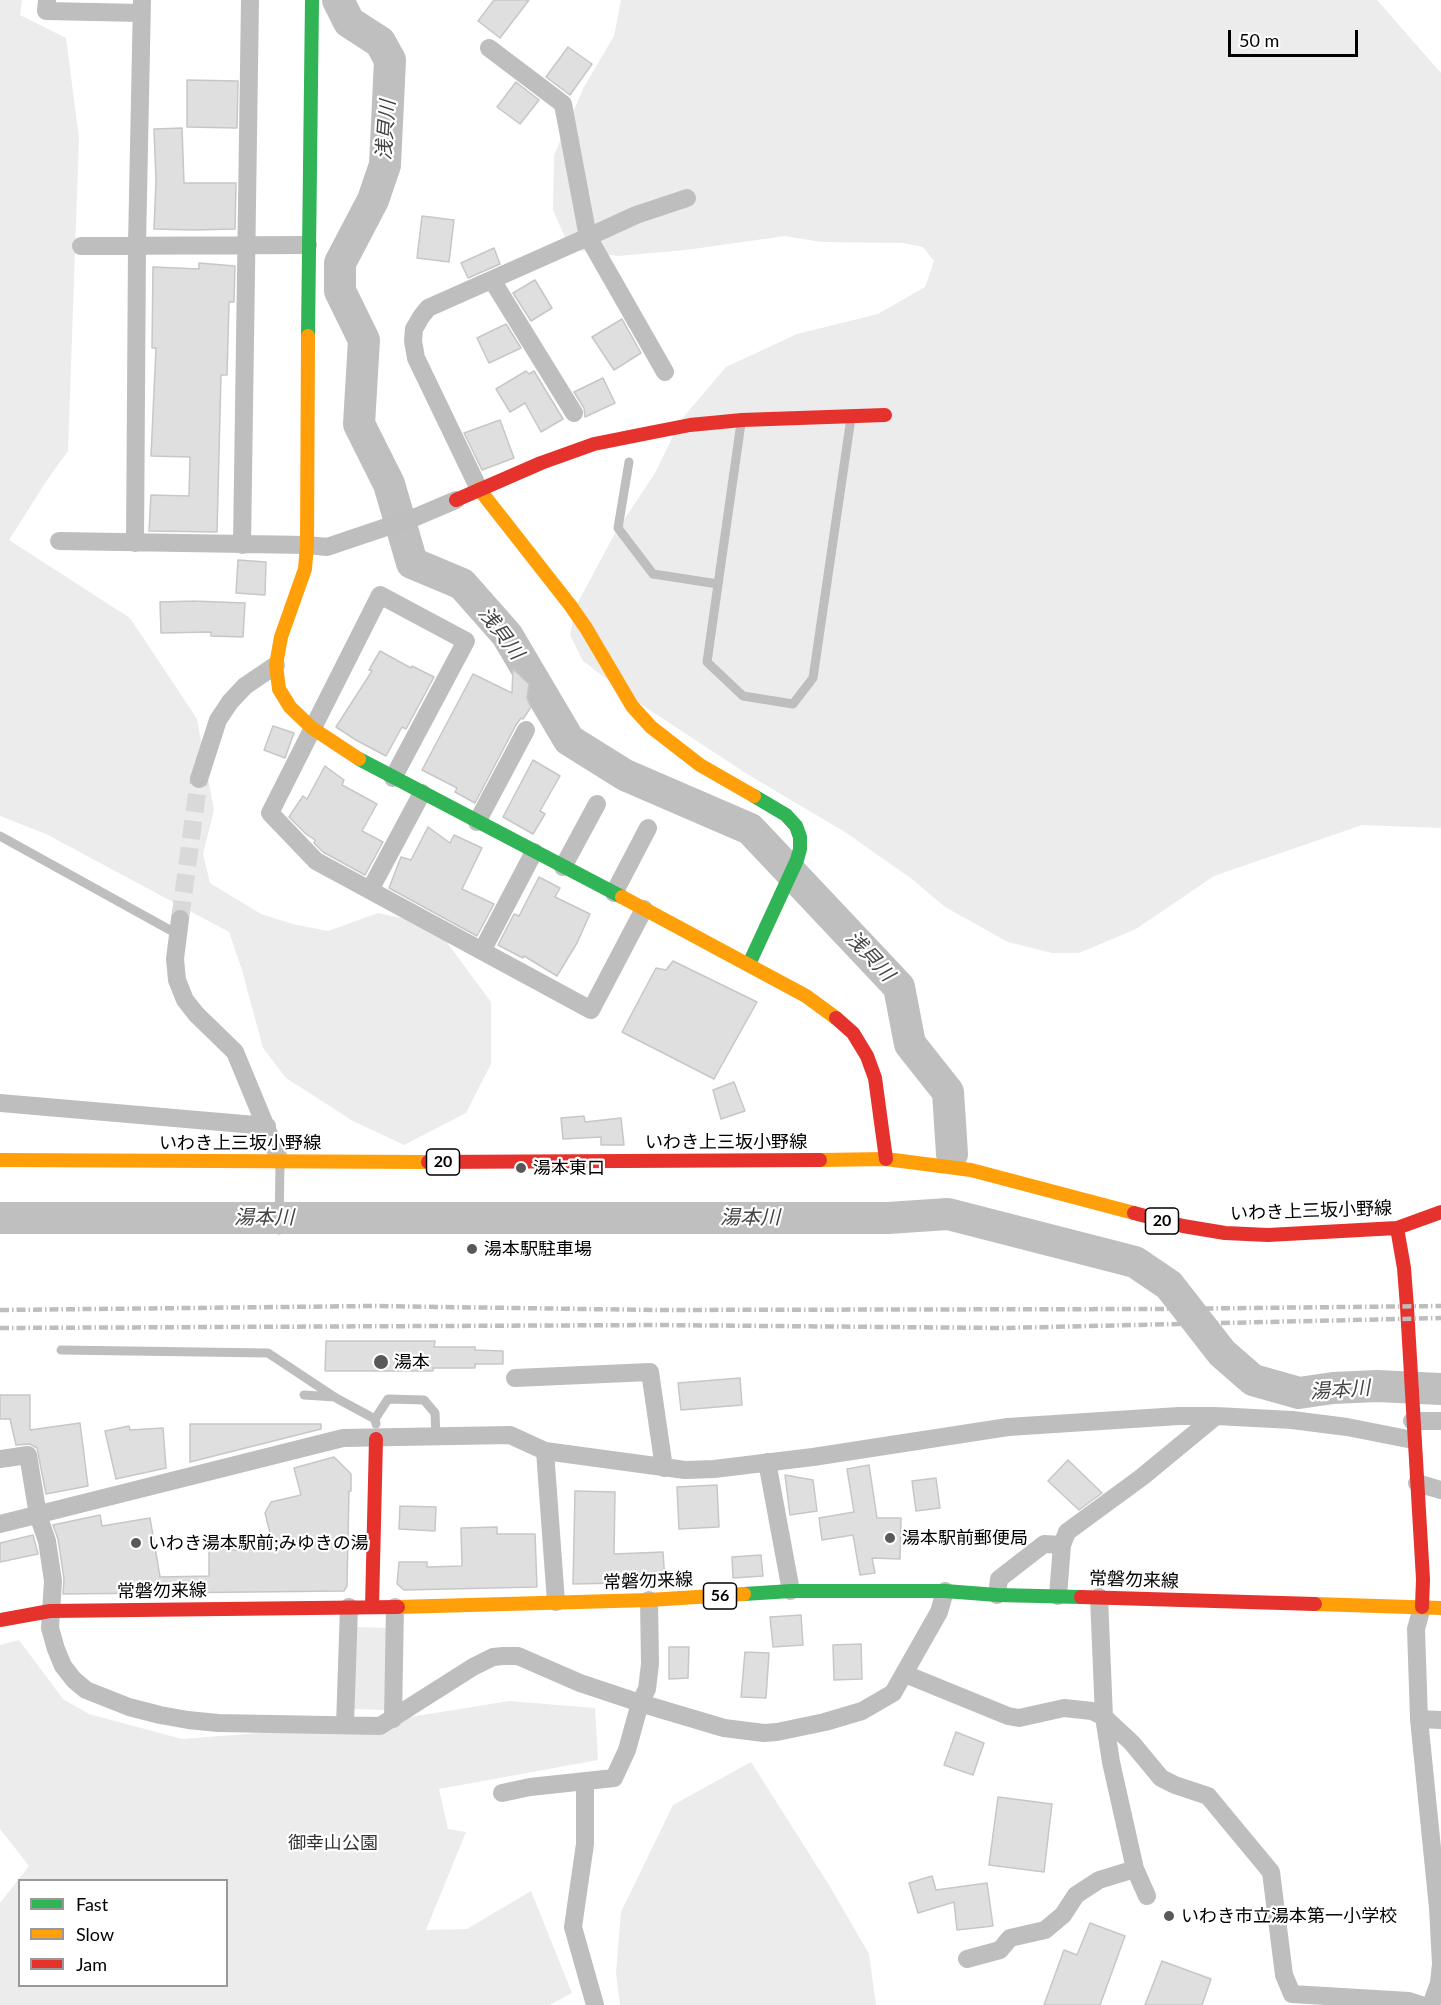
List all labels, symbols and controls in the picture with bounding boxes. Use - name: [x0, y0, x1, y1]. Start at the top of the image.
- scale bar: [1231, 18, 1362, 56]
- text: 50 m: [1239, 29, 1279, 51]
- water label: 浅貝川: [372, 99, 400, 161]
- water label: 浅貝川: [473, 602, 529, 664]
- water label: 浅貝川: [841, 926, 899, 986]
- street label: いわき上三坂小野線: [645, 1131, 807, 1153]
- street label: いわき上三坂小野線: [159, 1132, 321, 1154]
- road number: 20: [426, 1149, 460, 1175]
- place label: 湯本東口: [533, 1157, 605, 1179]
- marker: 湯本東口: [514, 1161, 528, 1175]
- street label: いわき上三坂小野線: [1230, 1197, 1392, 1225]
- water label: 湯本川: [234, 1206, 294, 1230]
- water label: 湯本川: [720, 1206, 780, 1230]
- road number: 20: [1146, 1208, 1178, 1234]
- place label: 湯本駅駐車場: [484, 1238, 592, 1260]
- marker: 湯本駅駐車場: [465, 1242, 479, 1256]
- place label: 湯本: [394, 1351, 430, 1373]
- marker: 湯本: [372, 1353, 390, 1371]
- water label: 湯本川: [1309, 1376, 1371, 1404]
- place label: 湯本駅前郵便局: [902, 1527, 1028, 1549]
- marker: 湯本駅前郵便局: [883, 1531, 897, 1545]
- place label: いわき湯本駅前;みゆきの湯: [148, 1532, 369, 1554]
- marker: いわき湯本駅前;みゆきの湯: [129, 1536, 143, 1550]
- street label: 常磐勿来線: [1089, 1568, 1179, 1592]
- street label: 常磐勿来線: [603, 1569, 693, 1593]
- street label: 常磐勿来線: [117, 1579, 207, 1603]
- road number: 56: [704, 1583, 736, 1609]
- park label: 御幸山公園: [288, 1832, 378, 1854]
- legend: [18, 1879, 228, 1987]
- text: Fast: [76, 1893, 108, 1915]
- place label: いわき市立湯本第一小学校: [1181, 1905, 1397, 1927]
- marker: いわき市立湯本第一小学校: [1162, 1909, 1176, 1923]
- text: Slow: [76, 1923, 114, 1945]
- text: Jam: [76, 1953, 107, 1975]

